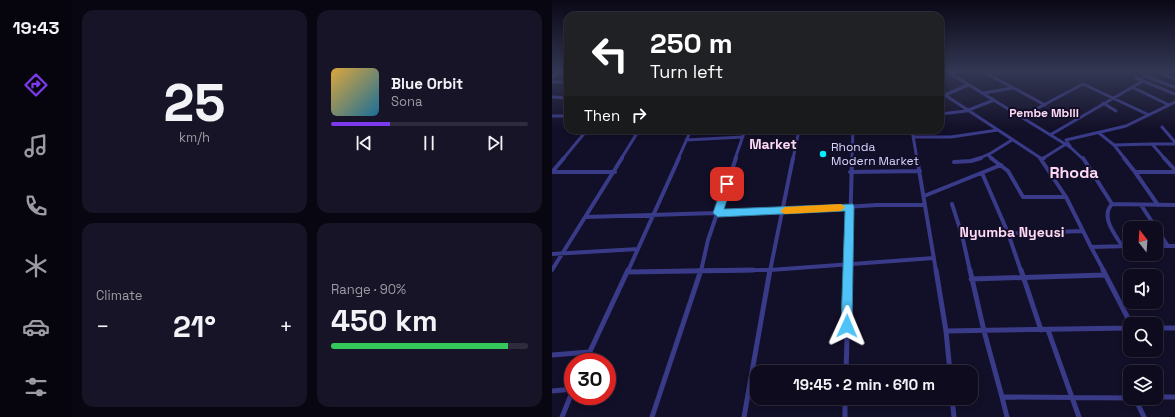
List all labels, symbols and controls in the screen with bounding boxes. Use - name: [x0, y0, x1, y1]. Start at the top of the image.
- text: 19:43: [12, 16, 60, 39]
- text: 250 m: [650, 25, 733, 61]
- icon: left: [584, 28, 636, 80]
- text: Turn left: [650, 60, 723, 83]
- text: 25: [163, 70, 226, 136]
- icon: directions: [22, 71, 50, 99]
- text: Blue Orbit: [391, 74, 463, 93]
- text: Sona: [391, 93, 422, 110]
- icon: right: [628, 104, 650, 126]
- district label: Pembe Mbili: [1009, 105, 1079, 121]
- text: Then: [584, 106, 620, 125]
- text: km/h: [179, 129, 210, 146]
- icon: music: [22, 132, 50, 160]
- icon: previous: [353, 132, 375, 154]
- icon: pause: [418, 132, 440, 154]
- icon: next: [484, 132, 506, 154]
- district label: Market: [749, 135, 797, 153]
- place label: Rhonda Modern Market: [831, 139, 919, 169]
- marker: Rhonda Modern Market: [818, 149, 828, 159]
- district label: Rhoda: [1049, 162, 1099, 183]
- pin: [710, 167, 744, 201]
- icon: arrive: [716, 173, 738, 195]
- icon: phone: [22, 192, 50, 220]
- north arrow: [1123, 221, 1163, 261]
- map controls: [1123, 221, 1163, 405]
- district label: Nyumba Nyeusi: [960, 223, 1064, 241]
- icon: climate: [22, 252, 50, 280]
- button: sound: [1123, 269, 1163, 309]
- text: Range · 90%: [331, 281, 406, 298]
- text: Climate: [96, 287, 142, 304]
- text: 450 km: [331, 301, 438, 340]
- position arrow: [826, 305, 868, 347]
- text: 21°: [173, 307, 216, 346]
- text: −: [96, 312, 110, 340]
- text: +: [279, 312, 293, 340]
- icon: car: [22, 313, 50, 341]
- button: search: [1123, 317, 1163, 357]
- speed limit sign: 30: [564, 353, 616, 405]
- button: layers: [1123, 365, 1163, 405]
- icon: filters: [22, 373, 50, 401]
- text: 19:45 · 2 min · 610 m: [793, 375, 935, 394]

